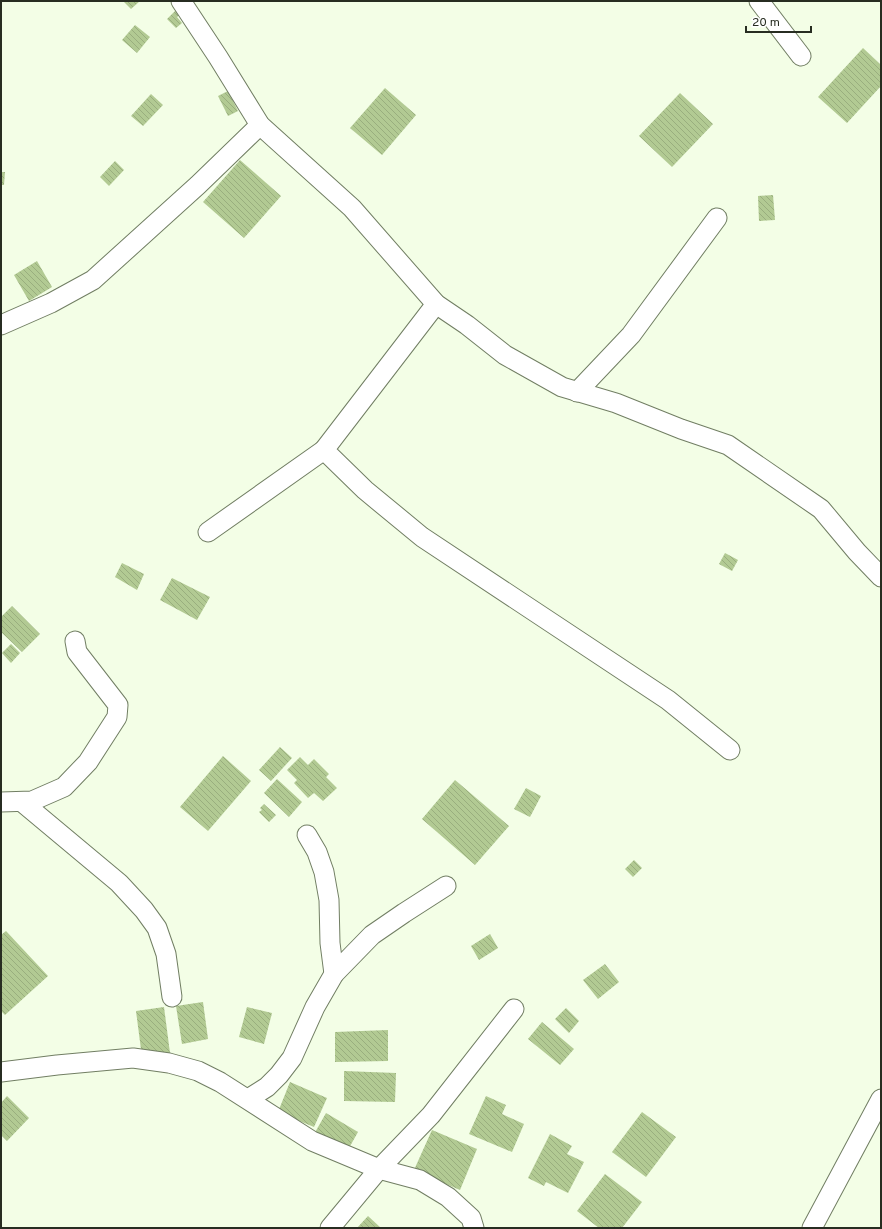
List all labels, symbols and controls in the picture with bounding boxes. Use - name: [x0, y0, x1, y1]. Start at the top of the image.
- scale bar: [746, 8, 811, 34]
- text: 20 m: [752, 15, 780, 31]

